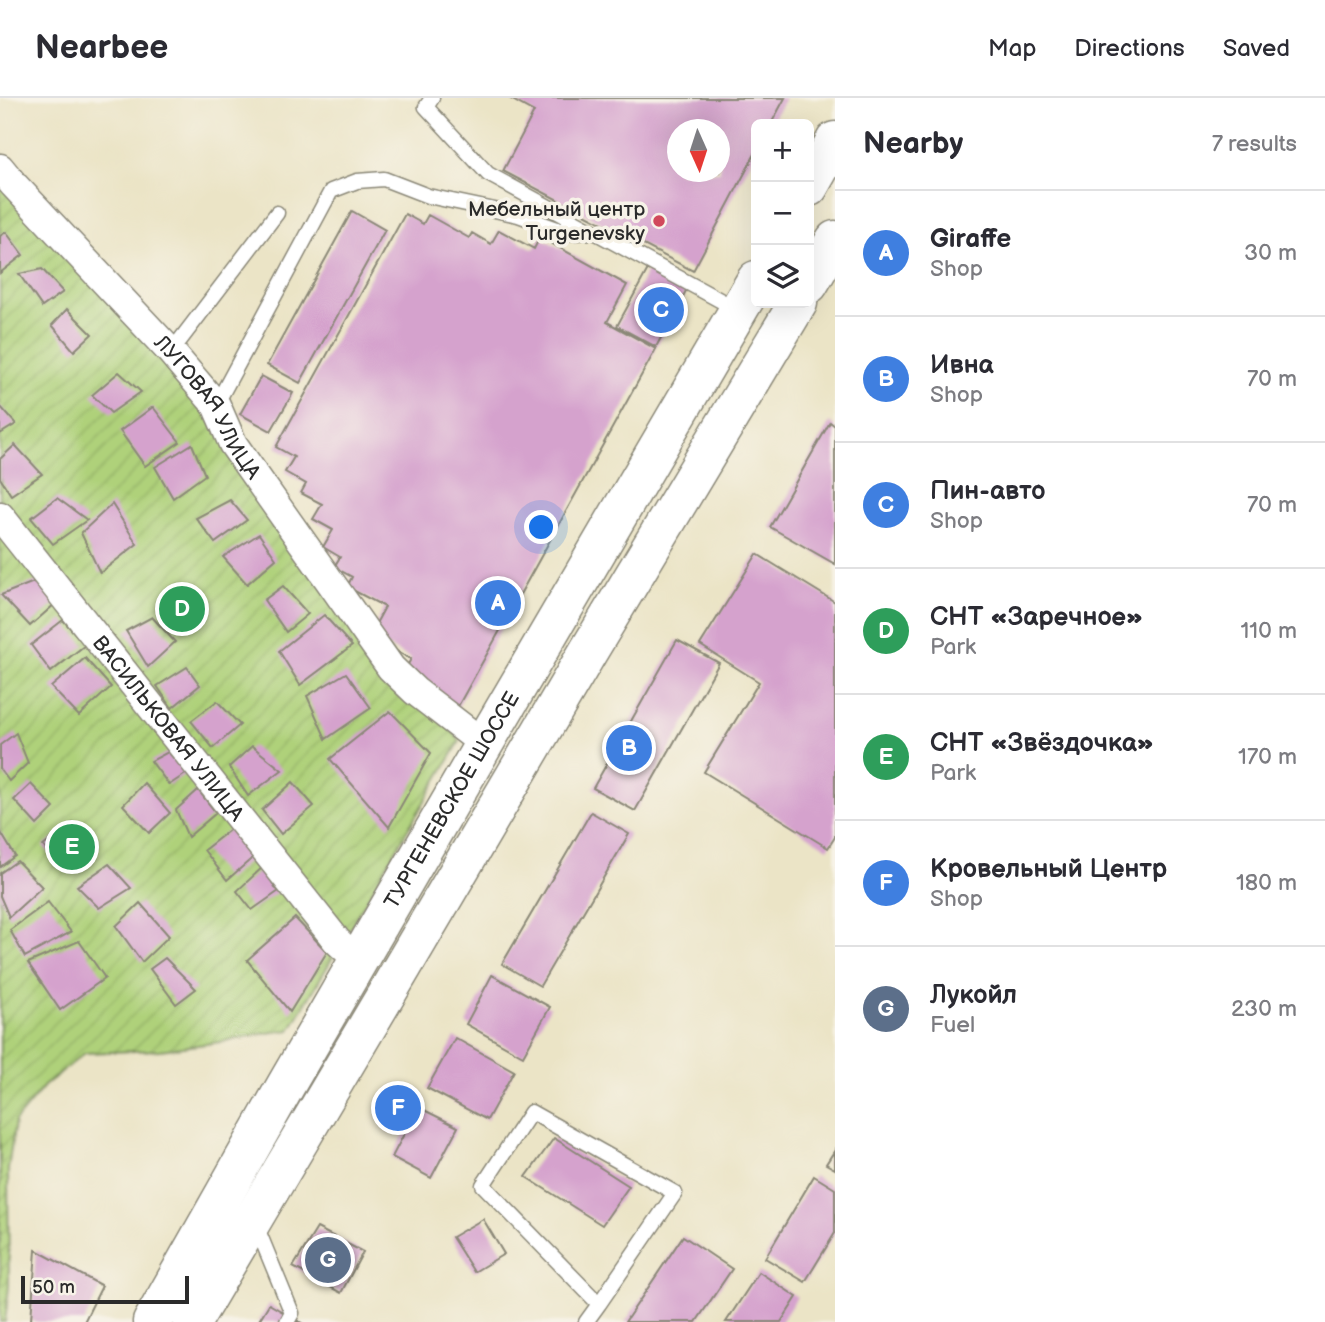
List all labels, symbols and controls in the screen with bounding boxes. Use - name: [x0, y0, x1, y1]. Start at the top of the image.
- text: Nearbee: [35, 28, 168, 68]
- text: Map: [988, 34, 1036, 63]
- text: Directions: [1074, 34, 1185, 63]
- text: Saved: [1223, 34, 1290, 63]
- north arrow: [667, 119, 730, 182]
- map controls: [751, 119, 814, 308]
- button: +: [751, 119, 814, 182]
- text: Nearby: [863, 126, 963, 162]
- text: 7 results: [1212, 130, 1297, 158]
- button: −: [751, 182, 814, 245]
- place label: Мебельный центр Turgenevsky: [468, 197, 646, 246]
- marker: Мебельный центр Turgenevsky: [651, 213, 667, 229]
- text: Giraffe: [930, 224, 1011, 255]
- text: A: [879, 239, 893, 267]
- text: 30 m: [1244, 239, 1297, 267]
- button: layers: [751, 245, 814, 308]
- text: Shop: [930, 255, 983, 283]
- pin: C: [638, 284, 684, 336]
- street label: ЛУГОВАЯ УЛИЦА: [149, 329, 266, 484]
- text: Ивна: [930, 350, 994, 381]
- text: B: [878, 365, 894, 393]
- text: 70 m: [1247, 365, 1297, 393]
- text: Shop: [930, 381, 983, 409]
- text: Пин-авто: [930, 476, 1045, 507]
- text: C: [878, 491, 894, 519]
- text: 70 m: [1247, 491, 1297, 519]
- text: Shop: [930, 507, 983, 535]
- your location: [524, 510, 558, 544]
- pin: A: [475, 577, 521, 629]
- pin: D: [159, 583, 205, 635]
- text: СНТ «Заречное»: [930, 602, 1143, 633]
- text: D: [878, 617, 894, 645]
- text: 110 m: [1240, 617, 1297, 645]
- street label: ВАСИЛЬКОВАЯ УЛИЦА: [87, 631, 250, 826]
- text: Park: [930, 633, 976, 661]
- street label: ТУРГЕНЕВСКОЕ ШОССЕ: [379, 687, 524, 913]
- pin: B: [606, 722, 652, 774]
- text: СНТ «Звёздочка»: [930, 728, 1154, 759]
- text: E: [879, 743, 893, 771]
- text: 170 m: [1238, 743, 1297, 771]
- text: Park: [930, 759, 976, 787]
- pin: E: [49, 821, 95, 873]
- text: Кровельный Центр: [930, 854, 1167, 885]
- text: F: [879, 869, 893, 897]
- text: 180 m: [1236, 869, 1297, 897]
- text: Shop: [930, 885, 983, 913]
- text: Лукойл: [930, 980, 1017, 1011]
- text: G: [878, 995, 894, 1023]
- text: 230 m: [1231, 995, 1297, 1023]
- text: Fuel: [930, 1011, 975, 1039]
- pin: F: [375, 1082, 421, 1134]
- pin: G: [305, 1234, 351, 1286]
- scale bar: [21, 1273, 189, 1305]
- text: 50 m: [32, 1276, 75, 1299]

